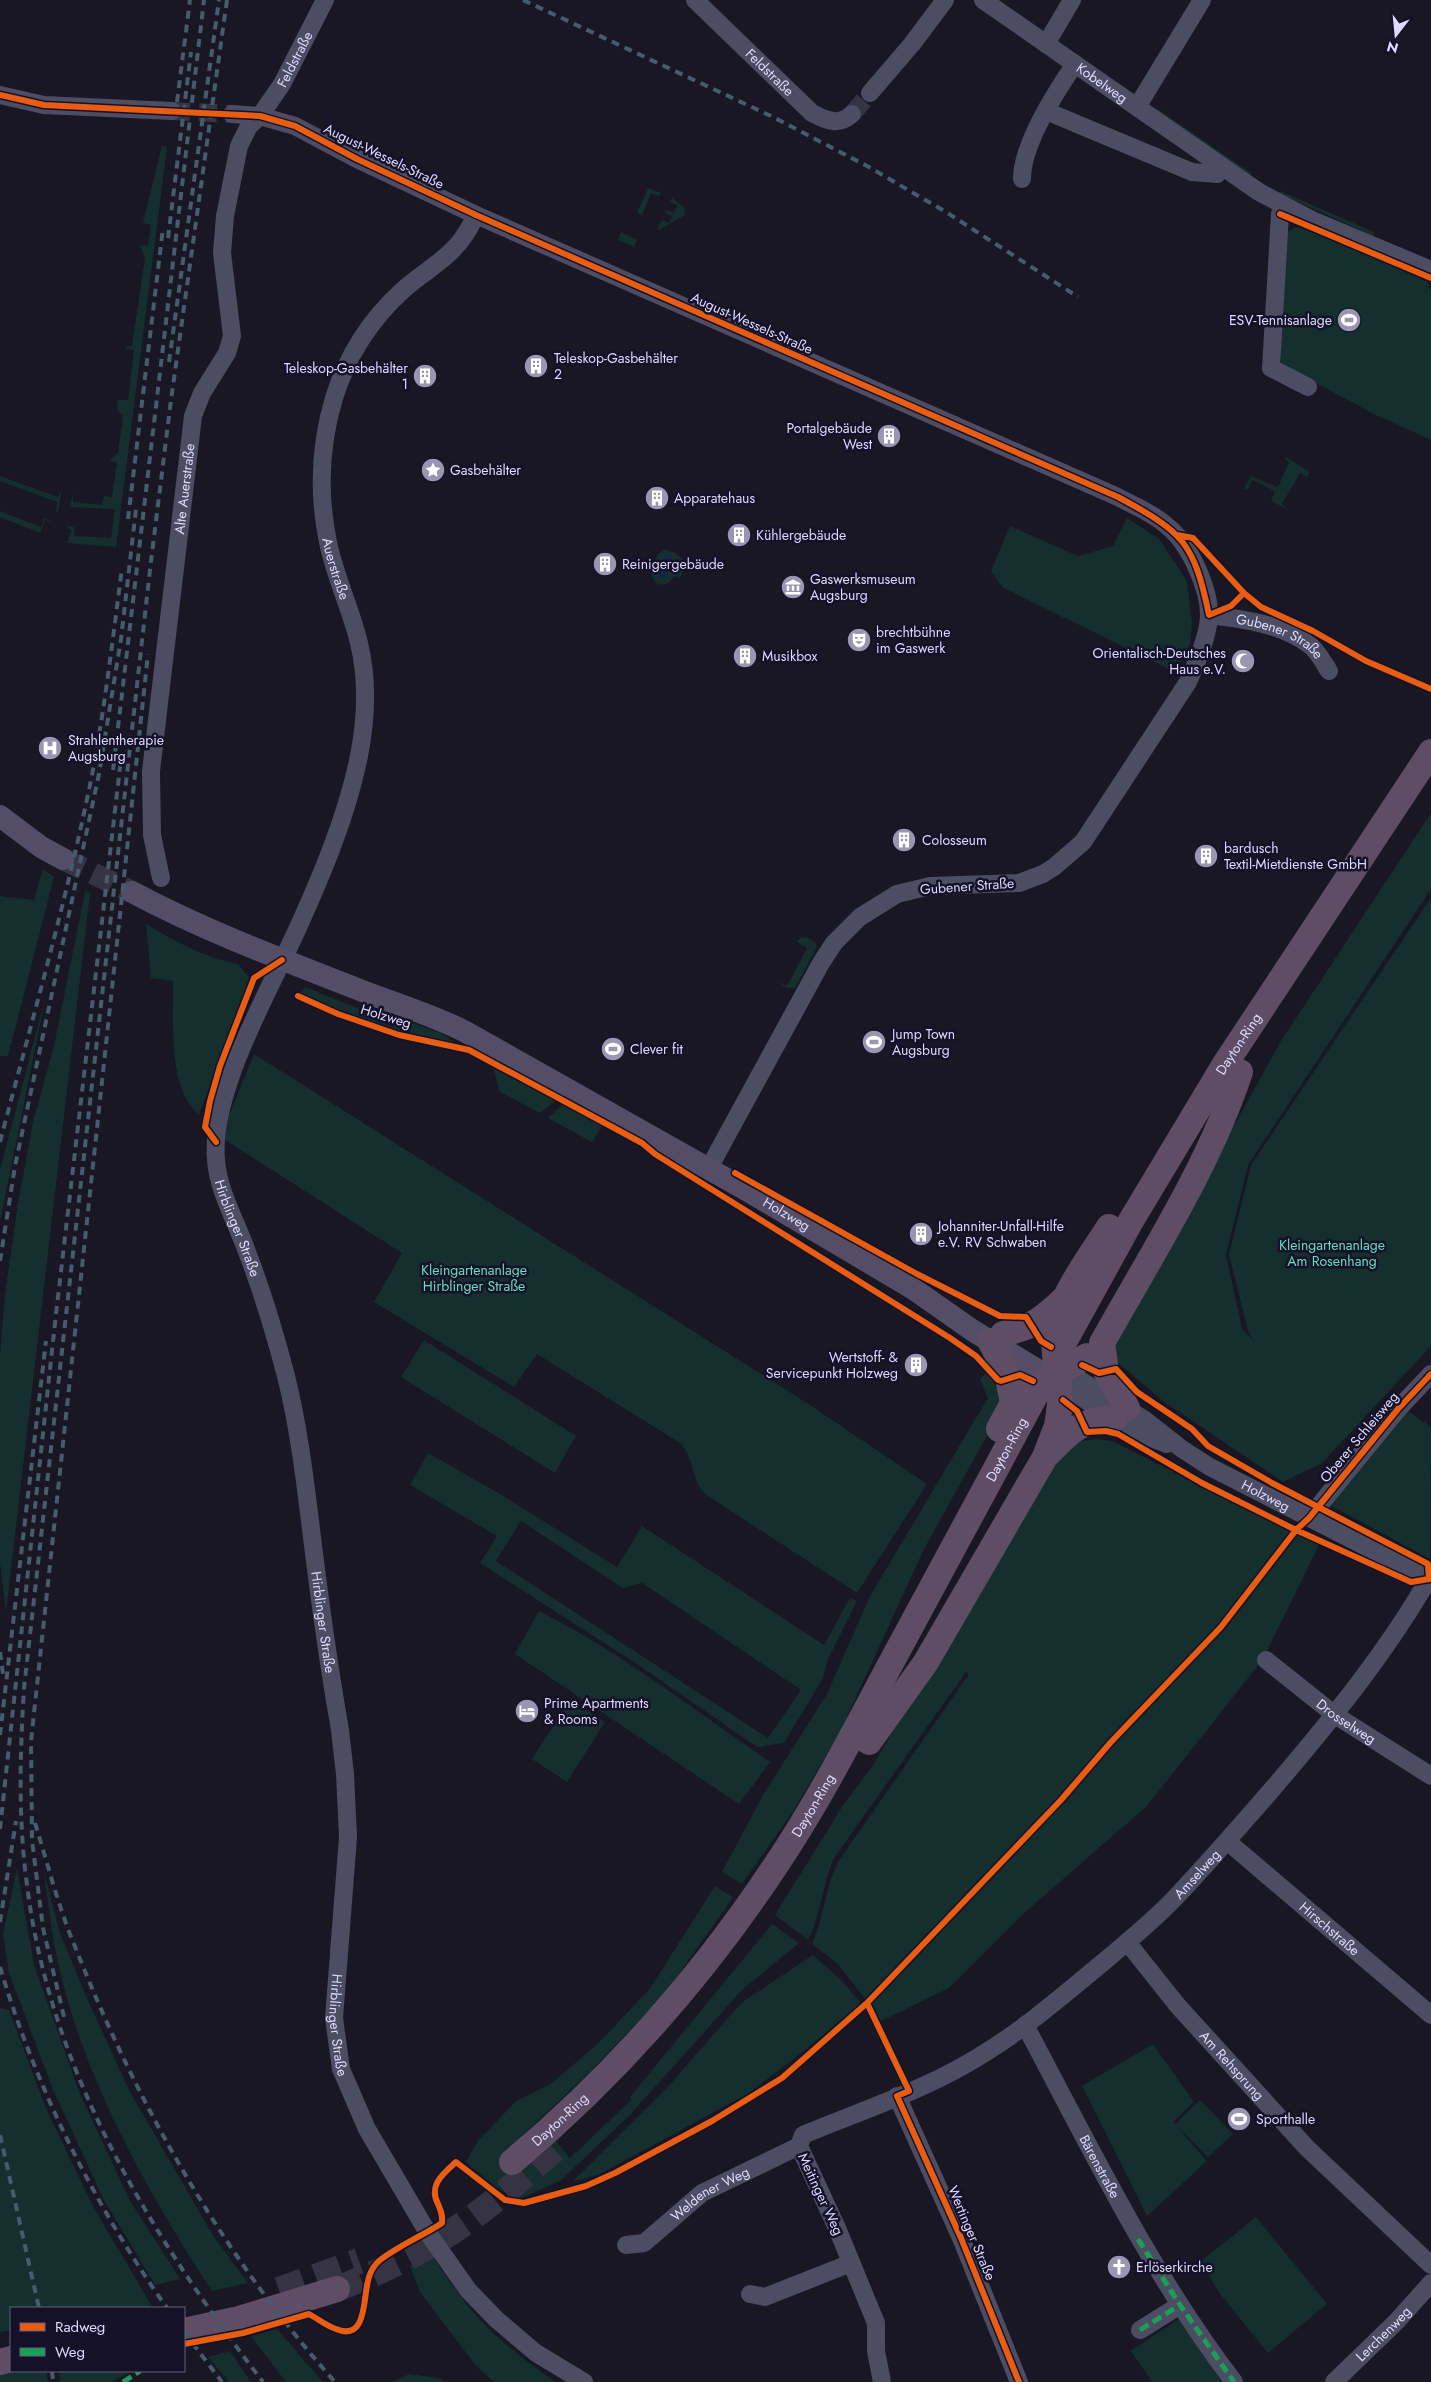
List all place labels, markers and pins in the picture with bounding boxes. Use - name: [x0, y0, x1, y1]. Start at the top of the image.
- sports icon: ESV-Tennisanlage: [1336, 307, 1362, 333]
- place label: ESV-Tennisanlage: [1229, 310, 1332, 330]
- place label: Teleskop-Gasbehälter 2: [554, 348, 678, 384]
- building icon: Teleskop-Gasbehälter 2: [523, 353, 549, 379]
- place label: Teleskop-Gasbehälter 1: [284, 358, 408, 394]
- building icon: Teleskop-Gasbehälter 1: [412, 363, 438, 389]
- place label: Portalgebäude West: [786, 418, 873, 454]
- building icon: Portalgebäude West: [876, 423, 902, 449]
- place icon: Gasbehälter: [420, 457, 446, 483]
- place label: Gasbehälter: [450, 460, 521, 480]
- building icon: Apparatehaus: [644, 485, 670, 511]
- place label: Apparatehaus: [674, 488, 755, 508]
- building icon: Kühlergebäude: [726, 522, 752, 548]
- place label: Kühlergebäude: [756, 525, 846, 545]
- building icon: Reinigergebäude: [592, 551, 618, 577]
- place label: Reinigergebäude: [622, 554, 724, 574]
- place label: Gaswerksmuseum Augsburg: [810, 569, 916, 605]
- museum icon: Gaswerksmuseum Augsburg: [780, 574, 806, 600]
- place label: brechtbühne im Gaswerk: [876, 622, 950, 658]
- theatre icon: brechtbühne im Gaswerk: [846, 627, 872, 653]
- building icon: Musikbox: [732, 643, 758, 669]
- place label: Orientalisch-Deutsches Haus e.V.: [1092, 643, 1226, 679]
- place label: Musikbox: [762, 646, 818, 666]
- mosque icon: Orientalisch-Deutsches Haus e.V.: [1230, 648, 1256, 674]
- place label: Strahlentherapie Augsburg: [68, 730, 164, 766]
- hospital icon: Strahlentherapie Augsburg: [37, 735, 63, 761]
- building icon: Colosseum: [891, 827, 917, 853]
- place label: Colosseum: [922, 830, 987, 850]
- place label: bardusch Textil-Mietdienste GmbH: [1224, 838, 1367, 874]
- building icon: bardusch Textil-Mietdienste GmbH: [1193, 843, 1219, 869]
- place label: Jump Town Augsburg: [890, 1024, 955, 1060]
- sports icon: Jump Town Augsburg: [861, 1029, 887, 1055]
- sports icon: Clever fit: [600, 1036, 626, 1062]
- place label: Clever fit: [630, 1039, 684, 1059]
- place label: Johanniter-Unfall-Hilfe e.V. RV Schwaben: [936, 1216, 1064, 1252]
- building icon: Johanniter-Unfall-Hilfe e.V. RV Schwaben: [908, 1221, 934, 1247]
- place label: Wertstoff- & Servicepunkt Holzweg: [766, 1347, 899, 1383]
- building icon: Wertstoff- & Servicepunkt Holzweg: [903, 1352, 929, 1378]
- place label: Prime Apartments & Rooms: [544, 1693, 649, 1729]
- hotel icon: Prime Apartments & Rooms: [514, 1698, 540, 1724]
- sports icon: Sporthalle: [1226, 2106, 1252, 2132]
- place label: Sporthalle: [1256, 2109, 1315, 2129]
- church icon: Erlöserkirche: [1106, 2254, 1132, 2280]
- place label: Erlöserkirche: [1136, 2257, 1213, 2277]

